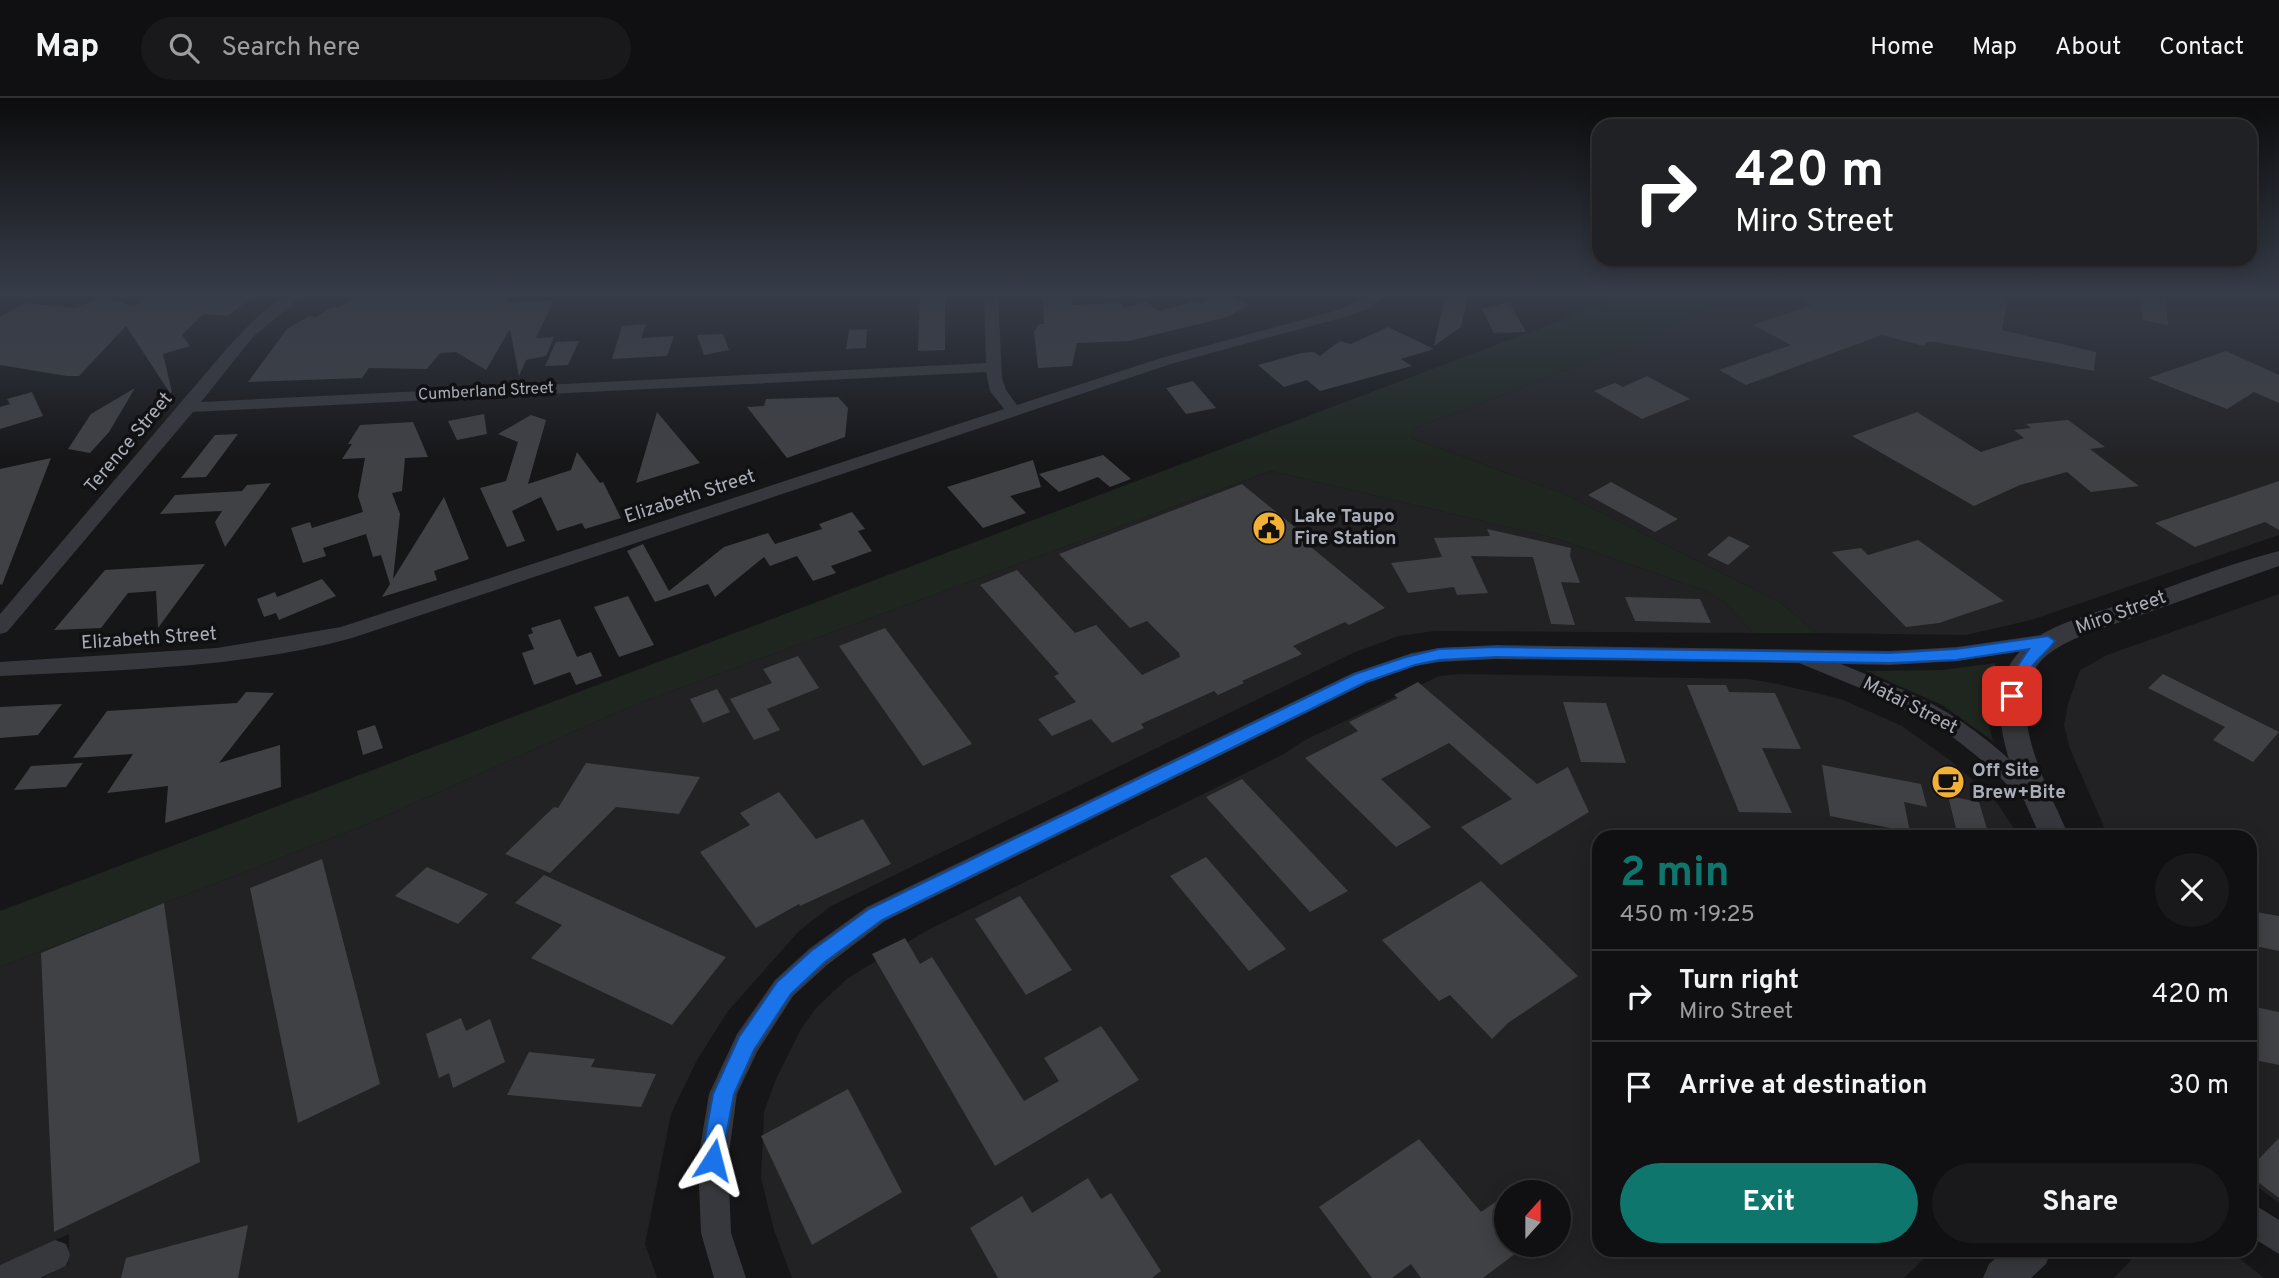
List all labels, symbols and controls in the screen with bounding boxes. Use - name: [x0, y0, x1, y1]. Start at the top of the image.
- search box: [141, 17, 631, 80]
- text: Map: [35, 27, 99, 69]
- icon: search: [165, 29, 203, 67]
- text: Search here: [221, 32, 360, 65]
- text: Home: [1870, 33, 1934, 63]
- text: Map: [1972, 33, 2017, 63]
- text: About: [2055, 33, 2121, 63]
- text: Contact: [2159, 33, 2244, 63]
- text: 420 m: [1735, 142, 1884, 204]
- icon: right: [1620, 147, 1711, 238]
- text: Miro Street: [1735, 203, 1894, 243]
- street label: Cumberland Street: [418, 378, 554, 406]
- street label: Terence Street: [80, 388, 178, 498]
- street label: Elizabeth Street: [622, 465, 758, 529]
- place label: Lake Taupo Fire Station: [1294, 505, 1396, 551]
- public building icon: Lake Taupo Fire Station: [1250, 509, 1288, 547]
- street label: Miro Street: [2073, 586, 2169, 640]
- street label: Elizabeth Street: [80, 622, 218, 656]
- pin: [1982, 666, 2042, 726]
- street label: Mataī Street: [1859, 672, 1961, 740]
- icon: arrive: [1993, 677, 2031, 715]
- place label: Off Site Brew+Bite: [1972, 759, 2066, 805]
- cafe icon: Off Site Brew+Bite: [1929, 763, 1967, 801]
- text: 2 min: [1620, 848, 1730, 901]
- button: close: [2155, 853, 2229, 927]
- text: 450 m · 19:25: [1620, 901, 1755, 930]
- text: Turn right: [1679, 965, 1799, 998]
- icon: right: [1620, 977, 1658, 1015]
- text: 420 m: [2152, 979, 2229, 1012]
- text: Miro Street: [1679, 998, 1793, 1027]
- icon: arrive: [1620, 1068, 1658, 1106]
- text: Arrive at destination: [1679, 1070, 1927, 1103]
- text: 30 m: [2169, 1070, 2229, 1103]
- position arrow: [676, 1123, 750, 1197]
- button: Exit: [1620, 1163, 1918, 1243]
- button: Share: [1932, 1163, 2229, 1243]
- north arrow: [1494, 1180, 1572, 1256]
- map controls: [1494, 1180, 1571, 1257]

